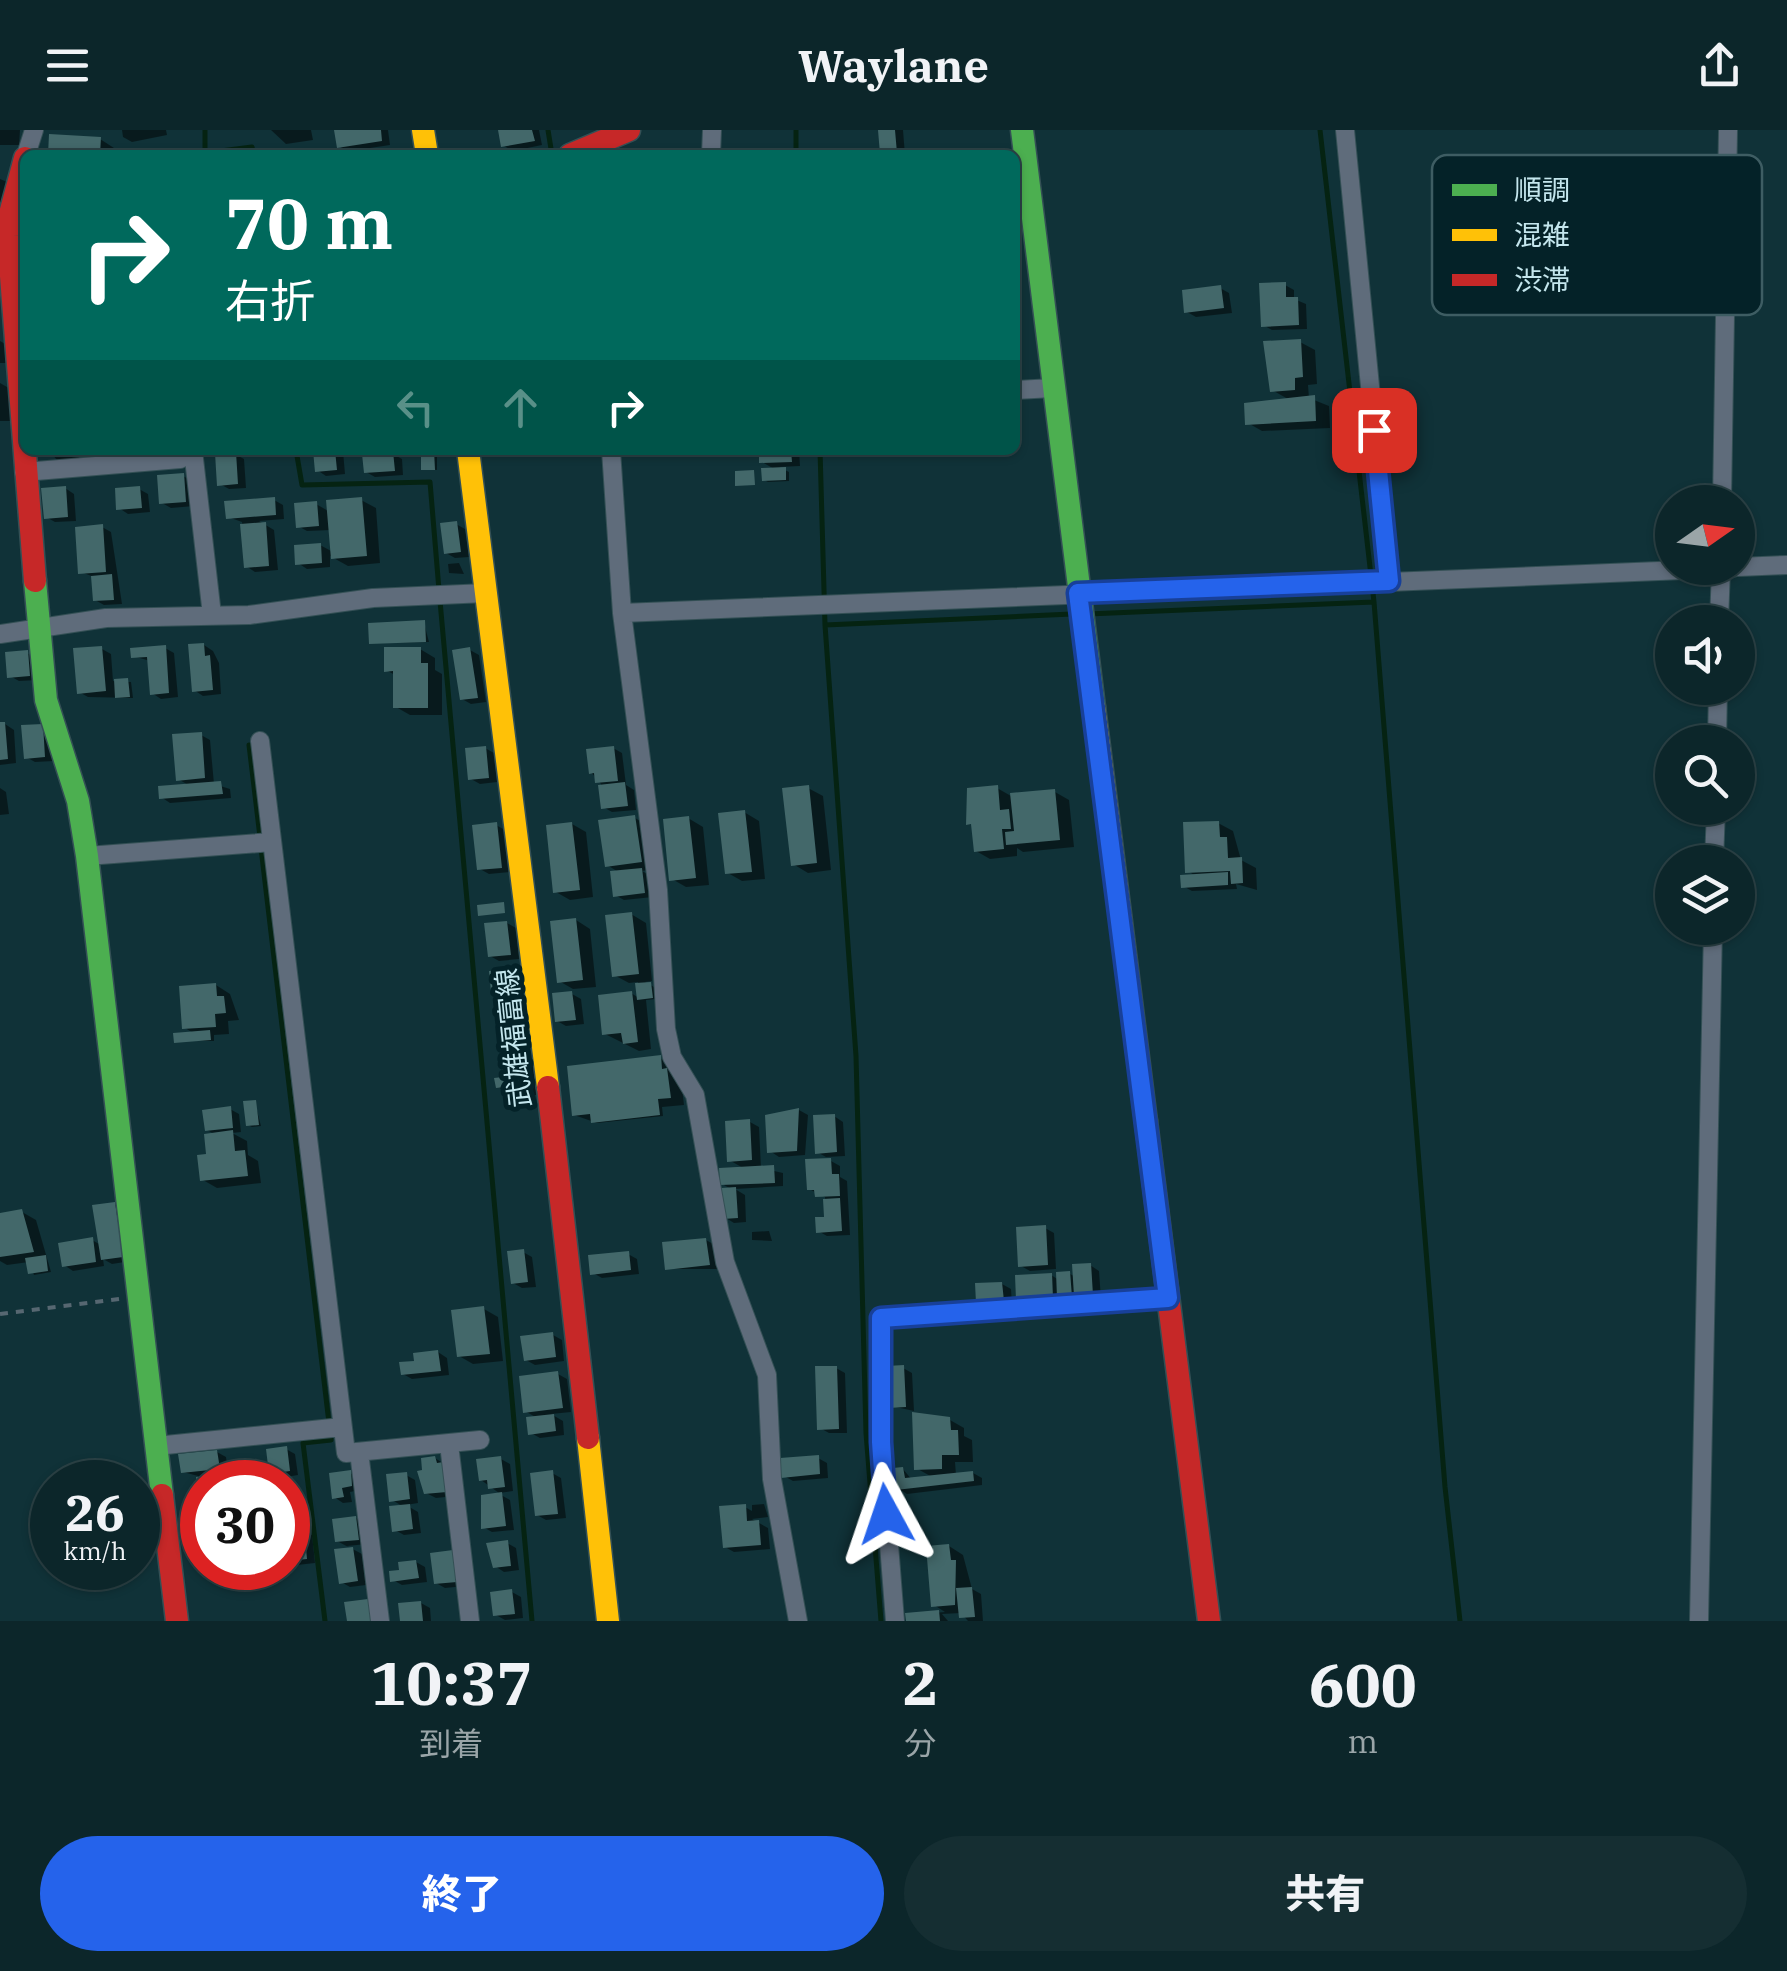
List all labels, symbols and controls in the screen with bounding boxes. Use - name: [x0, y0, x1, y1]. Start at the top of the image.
- text: Waylane: [798, 36, 989, 94]
- icon: menu: [40, 38, 95, 93]
- icon: share: [1692, 38, 1747, 93]
- legend: [1432, 155, 1762, 315]
- text: 順調: [1514, 171, 1570, 208]
- text: 70 m: [225, 177, 393, 268]
- icon: right: [60, 190, 190, 320]
- text: 混雑: [1514, 216, 1570, 253]
- text: 渋滞: [1514, 261, 1570, 298]
- text: 右折: [225, 271, 315, 329]
- icon: left: [388, 380, 443, 435]
- icon: ahead: [493, 380, 548, 435]
- icon: right: [598, 380, 653, 435]
- pin: [1332, 388, 1417, 473]
- icon: arrive: [1347, 403, 1402, 458]
- north arrow: [1655, 485, 1755, 585]
- map controls: [1655, 485, 1755, 945]
- button: sound: [1655, 605, 1755, 705]
- button: search: [1655, 725, 1755, 825]
- button: layers: [1655, 845, 1755, 945]
- street label: 武雄福富線: [487, 966, 539, 1110]
- speed limit sign: 30: [180, 1460, 310, 1590]
- position arrow: [834, 1462, 938, 1566]
- text: 26: [65, 1480, 125, 1545]
- text: km/h: [63, 1534, 127, 1567]
- text: 10:37: [370, 1643, 532, 1722]
- text: 2: [903, 1643, 939, 1722]
- text: 600: [1309, 1645, 1417, 1724]
- text: m: [1348, 1720, 1378, 1762]
- text: 到着: [419, 1722, 483, 1764]
- text: 分: [905, 1722, 937, 1764]
- button: 終了: [40, 1836, 884, 1951]
- button: 共有: [904, 1836, 1747, 1951]

